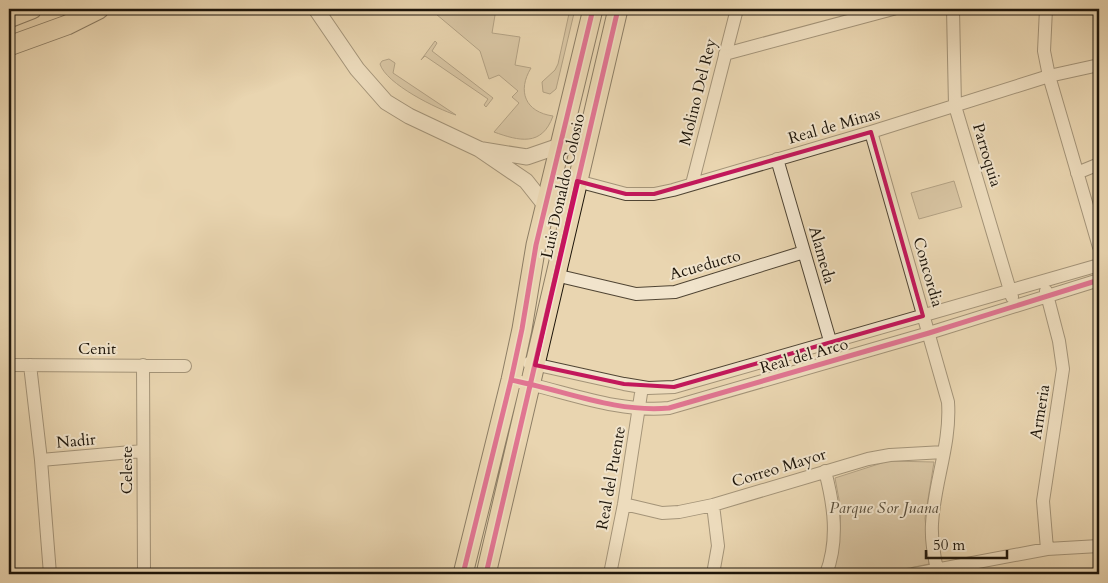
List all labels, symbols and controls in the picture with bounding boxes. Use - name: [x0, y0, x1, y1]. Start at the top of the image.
- street label: Molino Del Rey: [674, 36, 722, 148]
- street label: Real de Minas: [785, 102, 883, 150]
- street label: Luis Donaldo Colosio: [536, 111, 590, 261]
- street label: Parroquia: [967, 120, 1007, 190]
- street label: Alameda: [803, 224, 841, 286]
- street label: Concordia: [908, 235, 948, 310]
- street label: Acueducto: [667, 244, 743, 286]
- street label: Real del Arco: [757, 333, 851, 379]
- street label: Cenit: [78, 338, 116, 360]
- street label: Armeria: [1025, 383, 1055, 441]
- street label: Real del Puente: [591, 425, 631, 531]
- street label: Nadir: [55, 428, 97, 454]
- street label: Correo Mayor: [729, 443, 829, 493]
- street label: Celeste: [116, 446, 138, 494]
- park label: Parque Sor Juana: [829, 497, 939, 519]
- scale bar: [926, 528, 1007, 560]
- text: 50 m: [933, 535, 965, 555]

